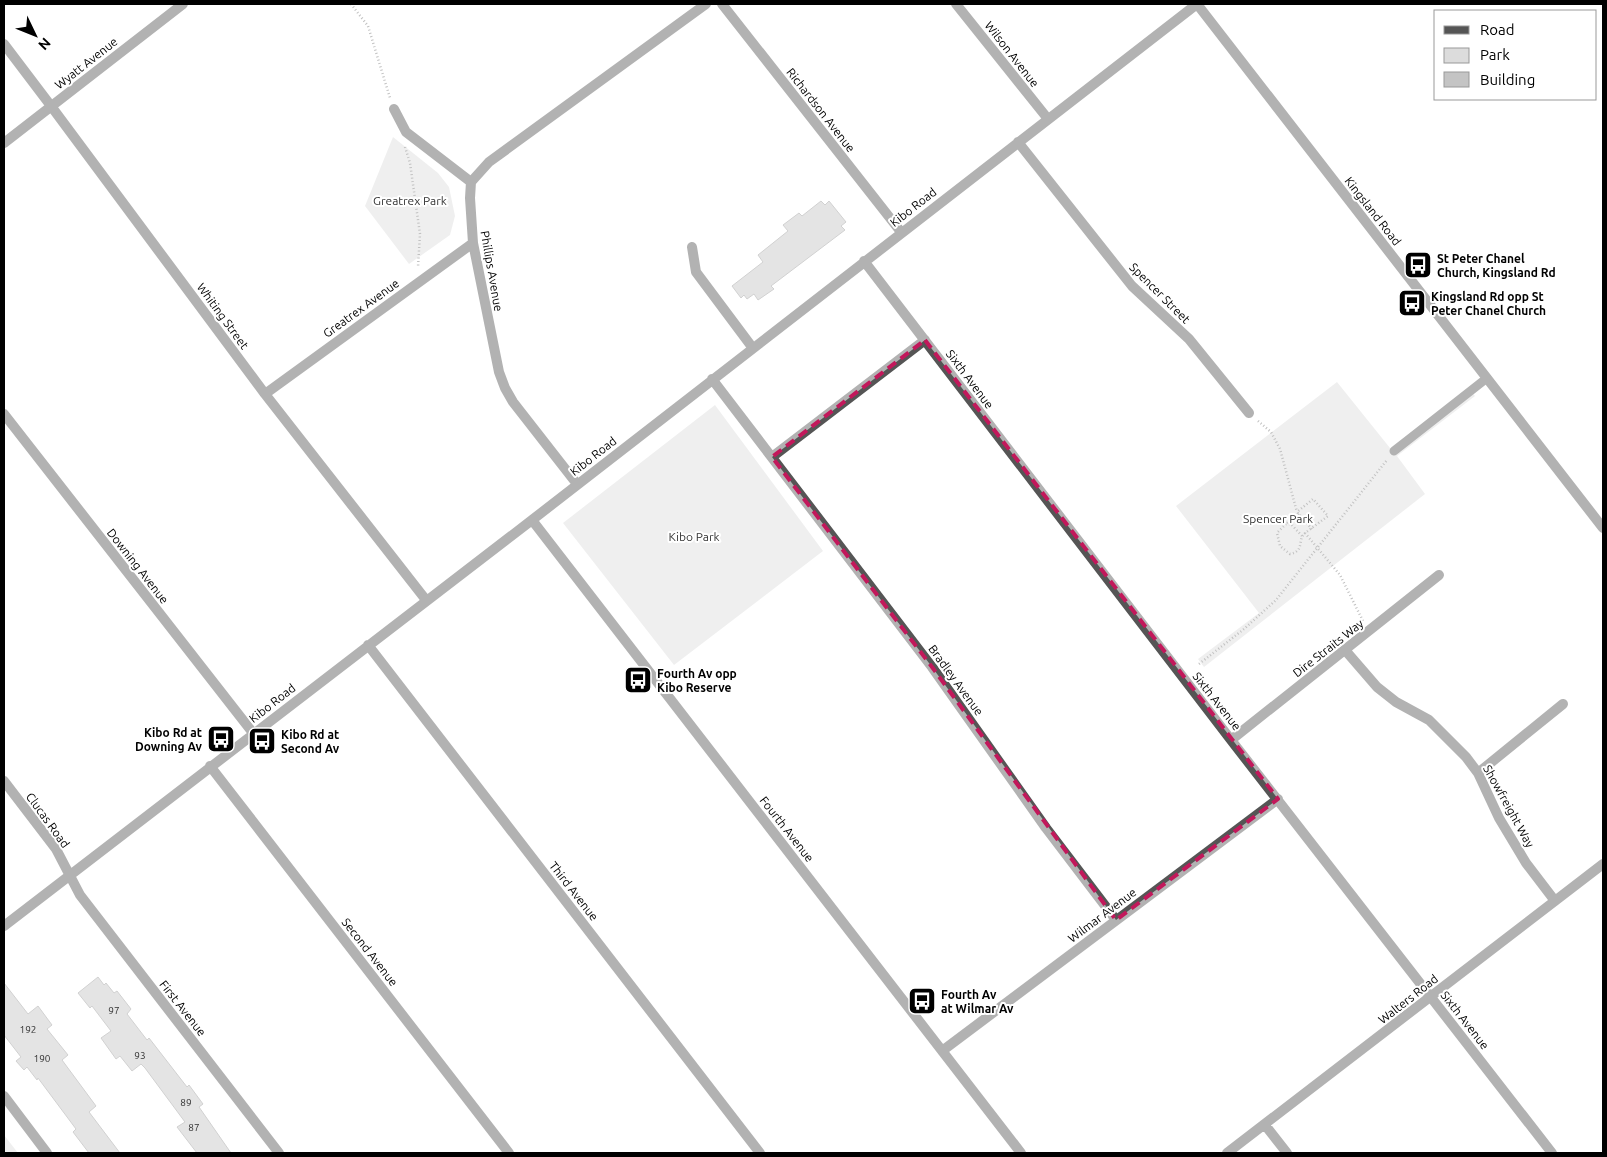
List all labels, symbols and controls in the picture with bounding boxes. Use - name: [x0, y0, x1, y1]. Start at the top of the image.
- north arrow: [10, 10, 60, 60]
- legend: [1434, 10, 1597, 100]
- street label: Wilson Avenue: [982, 19, 1042, 89]
- text: Road: [1480, 21, 1515, 38]
- text: N: [35, 35, 54, 53]
- street label: Wyatt Avenue: [52, 35, 120, 91]
- text: Park: [1480, 46, 1510, 63]
- street label: Richardson Avenue: [784, 65, 858, 155]
- text: Building: [1480, 71, 1535, 88]
- street label: Kingsland Road: [1342, 174, 1404, 248]
- street label: Kibo Road: [887, 185, 939, 229]
- park label: Greatrex Park: [373, 194, 447, 207]
- street label: Phillips Avenue: [479, 230, 505, 312]
- bus stop icon: St Peter Chanel Church, Kingsland Rd: [1403, 250, 1433, 280]
- place label: St Peter Chanel Church, Kingsland Rd: [1437, 252, 1556, 279]
- street label: Spencer Street: [1127, 260, 1193, 326]
- street label: Greatrex Avenue: [321, 276, 401, 340]
- street label: Whiting Street: [195, 280, 251, 352]
- bus stop icon: Kingsland Rd opp St Peter Chanel Church: [1397, 288, 1427, 318]
- place label: Kingsland Rd opp St Peter Chanel Church: [1431, 290, 1546, 317]
- street label: Sixth Avenue: [944, 347, 996, 411]
- street label: Kibo Road: [567, 434, 619, 478]
- park label: Spencer Park: [1243, 512, 1313, 525]
- street label: Downing Avenue: [105, 526, 171, 606]
- park label: Kibo Park: [668, 530, 720, 543]
- street label: Dire Straits Way: [1290, 616, 1366, 679]
- street label: Bradley Avenue: [926, 642, 986, 718]
- bus stop icon: Fourth Av opp Kibo Reserve: [623, 665, 653, 695]
- place label: Fourth Av opp Kibo Reserve: [657, 667, 737, 694]
- street label: Sixth Avenue: [1190, 669, 1244, 733]
- street label: Kibo Road: [246, 681, 298, 725]
- bus stop icon: Kibo Rd at Downing Av: [206, 724, 236, 754]
- place label: Kibo Rd at Downing Av: [135, 726, 203, 753]
- bus stop icon: Kibo Rd at Second Av: [247, 726, 277, 756]
- place label: Kibo Rd at Second Av: [281, 728, 340, 755]
- street label: Showfreight Way: [1481, 763, 1537, 850]
- street label: Clucas Road: [24, 790, 72, 850]
- street label: Fourth Avenue: [757, 794, 817, 864]
- street label: Third Avenue: [547, 859, 601, 923]
- street label: Wilmar Avenue: [1065, 885, 1139, 945]
- street label: Second Avenue: [339, 915, 401, 989]
- street label: Walters Road: [1376, 972, 1440, 1026]
- street label: First Avenue: [157, 978, 209, 1038]
- bus stop icon: Fourth Av at Wilmar Av: [907, 986, 937, 1016]
- place label: Fourth Av at Wilmar Av: [941, 988, 1014, 1015]
- street label: Sixth Avenue: [1438, 988, 1492, 1052]
- house number: 97: [108, 1005, 120, 1016]
- house number: 192: [20, 1024, 36, 1035]
- house number: 93: [134, 1050, 146, 1061]
- house number: 190: [34, 1053, 51, 1064]
- house number: 89: [180, 1097, 192, 1108]
- house number: 87: [188, 1122, 200, 1133]

